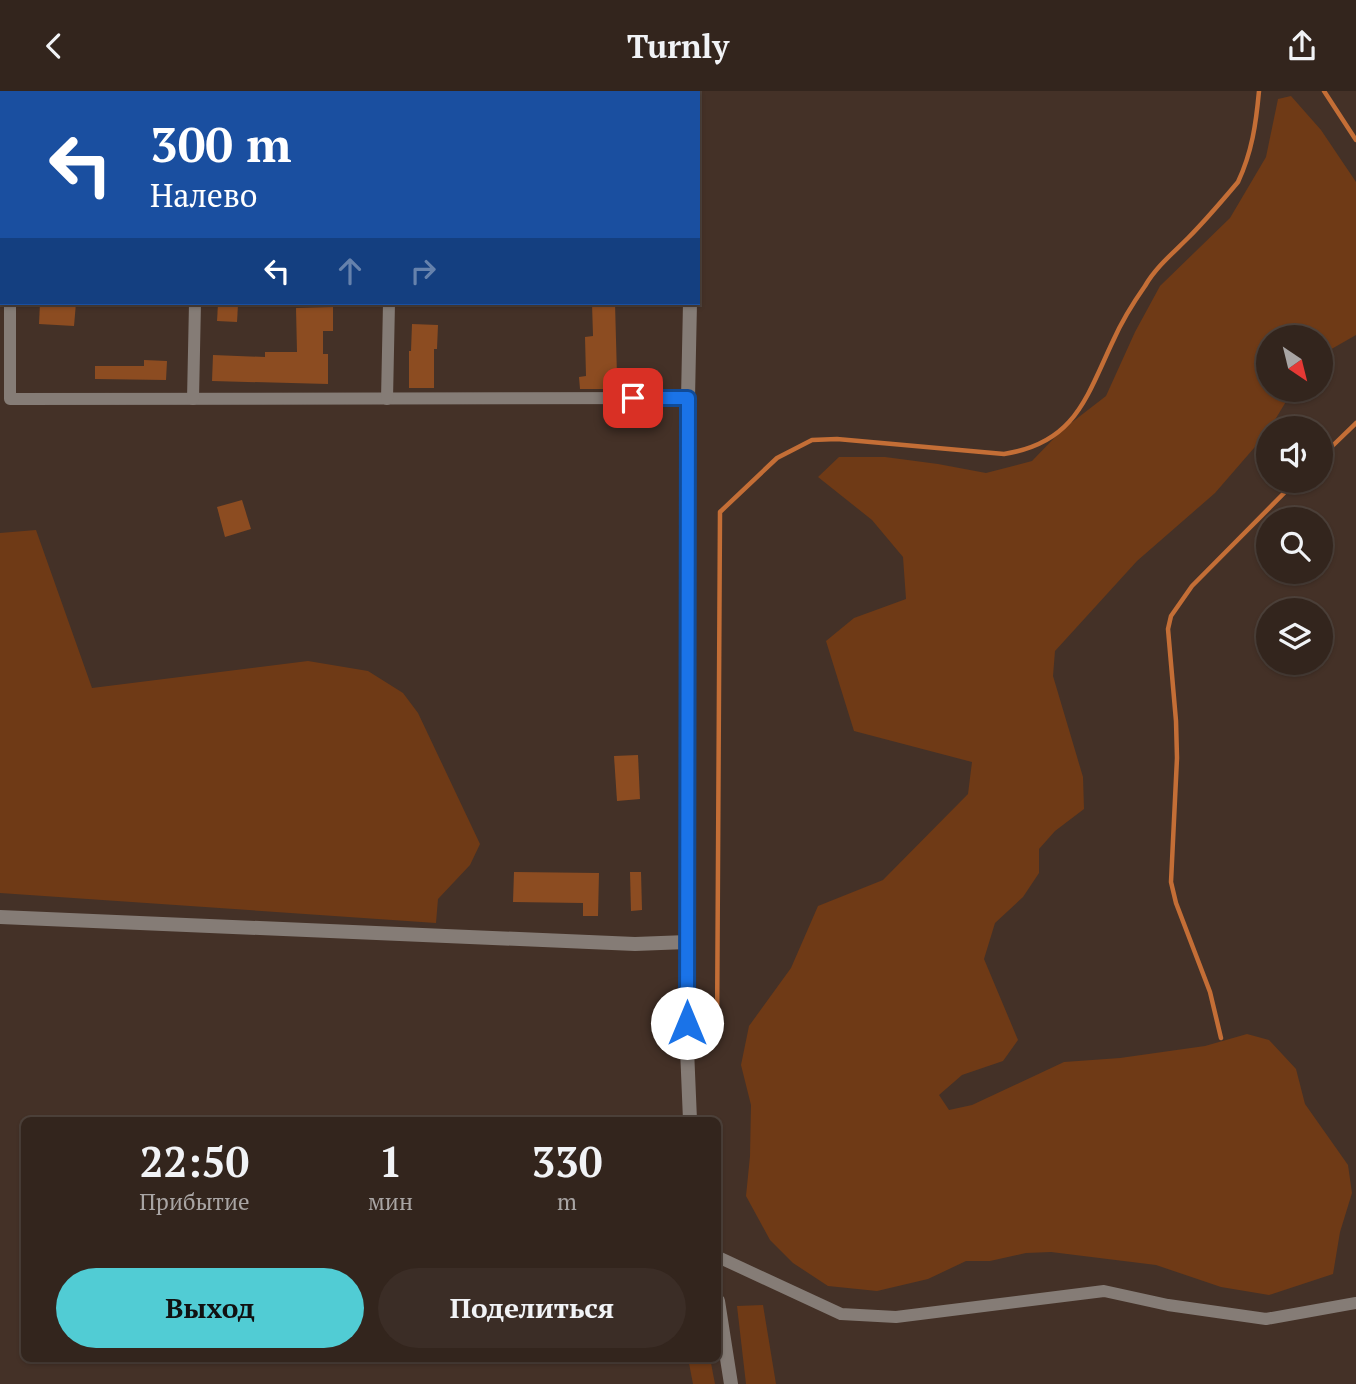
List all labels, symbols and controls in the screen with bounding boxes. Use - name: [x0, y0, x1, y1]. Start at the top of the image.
- text: Turnly: [627, 25, 729, 67]
- icon: back: [35, 27, 73, 65]
- icon: share: [1283, 27, 1321, 65]
- text: 300 m: [150, 111, 292, 176]
- icon: left: [35, 119, 126, 210]
- text: Налево: [150, 174, 258, 216]
- icon: left: [258, 252, 296, 290]
- icon: ahead: [331, 252, 369, 290]
- icon: right: [404, 252, 442, 290]
- north arrow: [1256, 325, 1334, 403]
- map controls: [1256, 325, 1333, 675]
- pin: [603, 368, 663, 428]
- icon: arrive: [614, 379, 652, 417]
- button: sound: [1256, 416, 1333, 493]
- button: search: [1256, 507, 1333, 584]
- button: layers: [1256, 598, 1333, 675]
- position arrow: [650, 986, 724, 1060]
- text: 22:50: [140, 1133, 249, 1189]
- text: 1: [379, 1133, 402, 1189]
- text: 330: [531, 1133, 603, 1189]
- text: Прибытие: [139, 1186, 250, 1217]
- text: мин: [368, 1186, 413, 1217]
- text: m: [557, 1186, 577, 1217]
- button: Выход: [56, 1268, 364, 1348]
- button: Поделиться: [378, 1268, 686, 1348]

